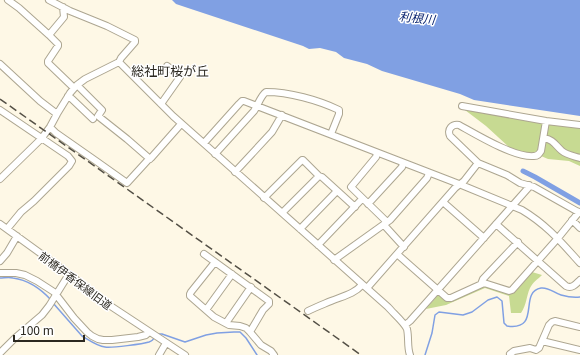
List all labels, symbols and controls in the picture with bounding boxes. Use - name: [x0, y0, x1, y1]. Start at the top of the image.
- water label: 利根川: [398, 7, 438, 28]
- district label: 総社町桜が丘: [131, 61, 209, 80]
- street label: 前橋伊香保線旧道: [36, 247, 116, 313]
- scale bar: [14, 317, 84, 343]
- text: 100 m: [20, 321, 54, 338]

